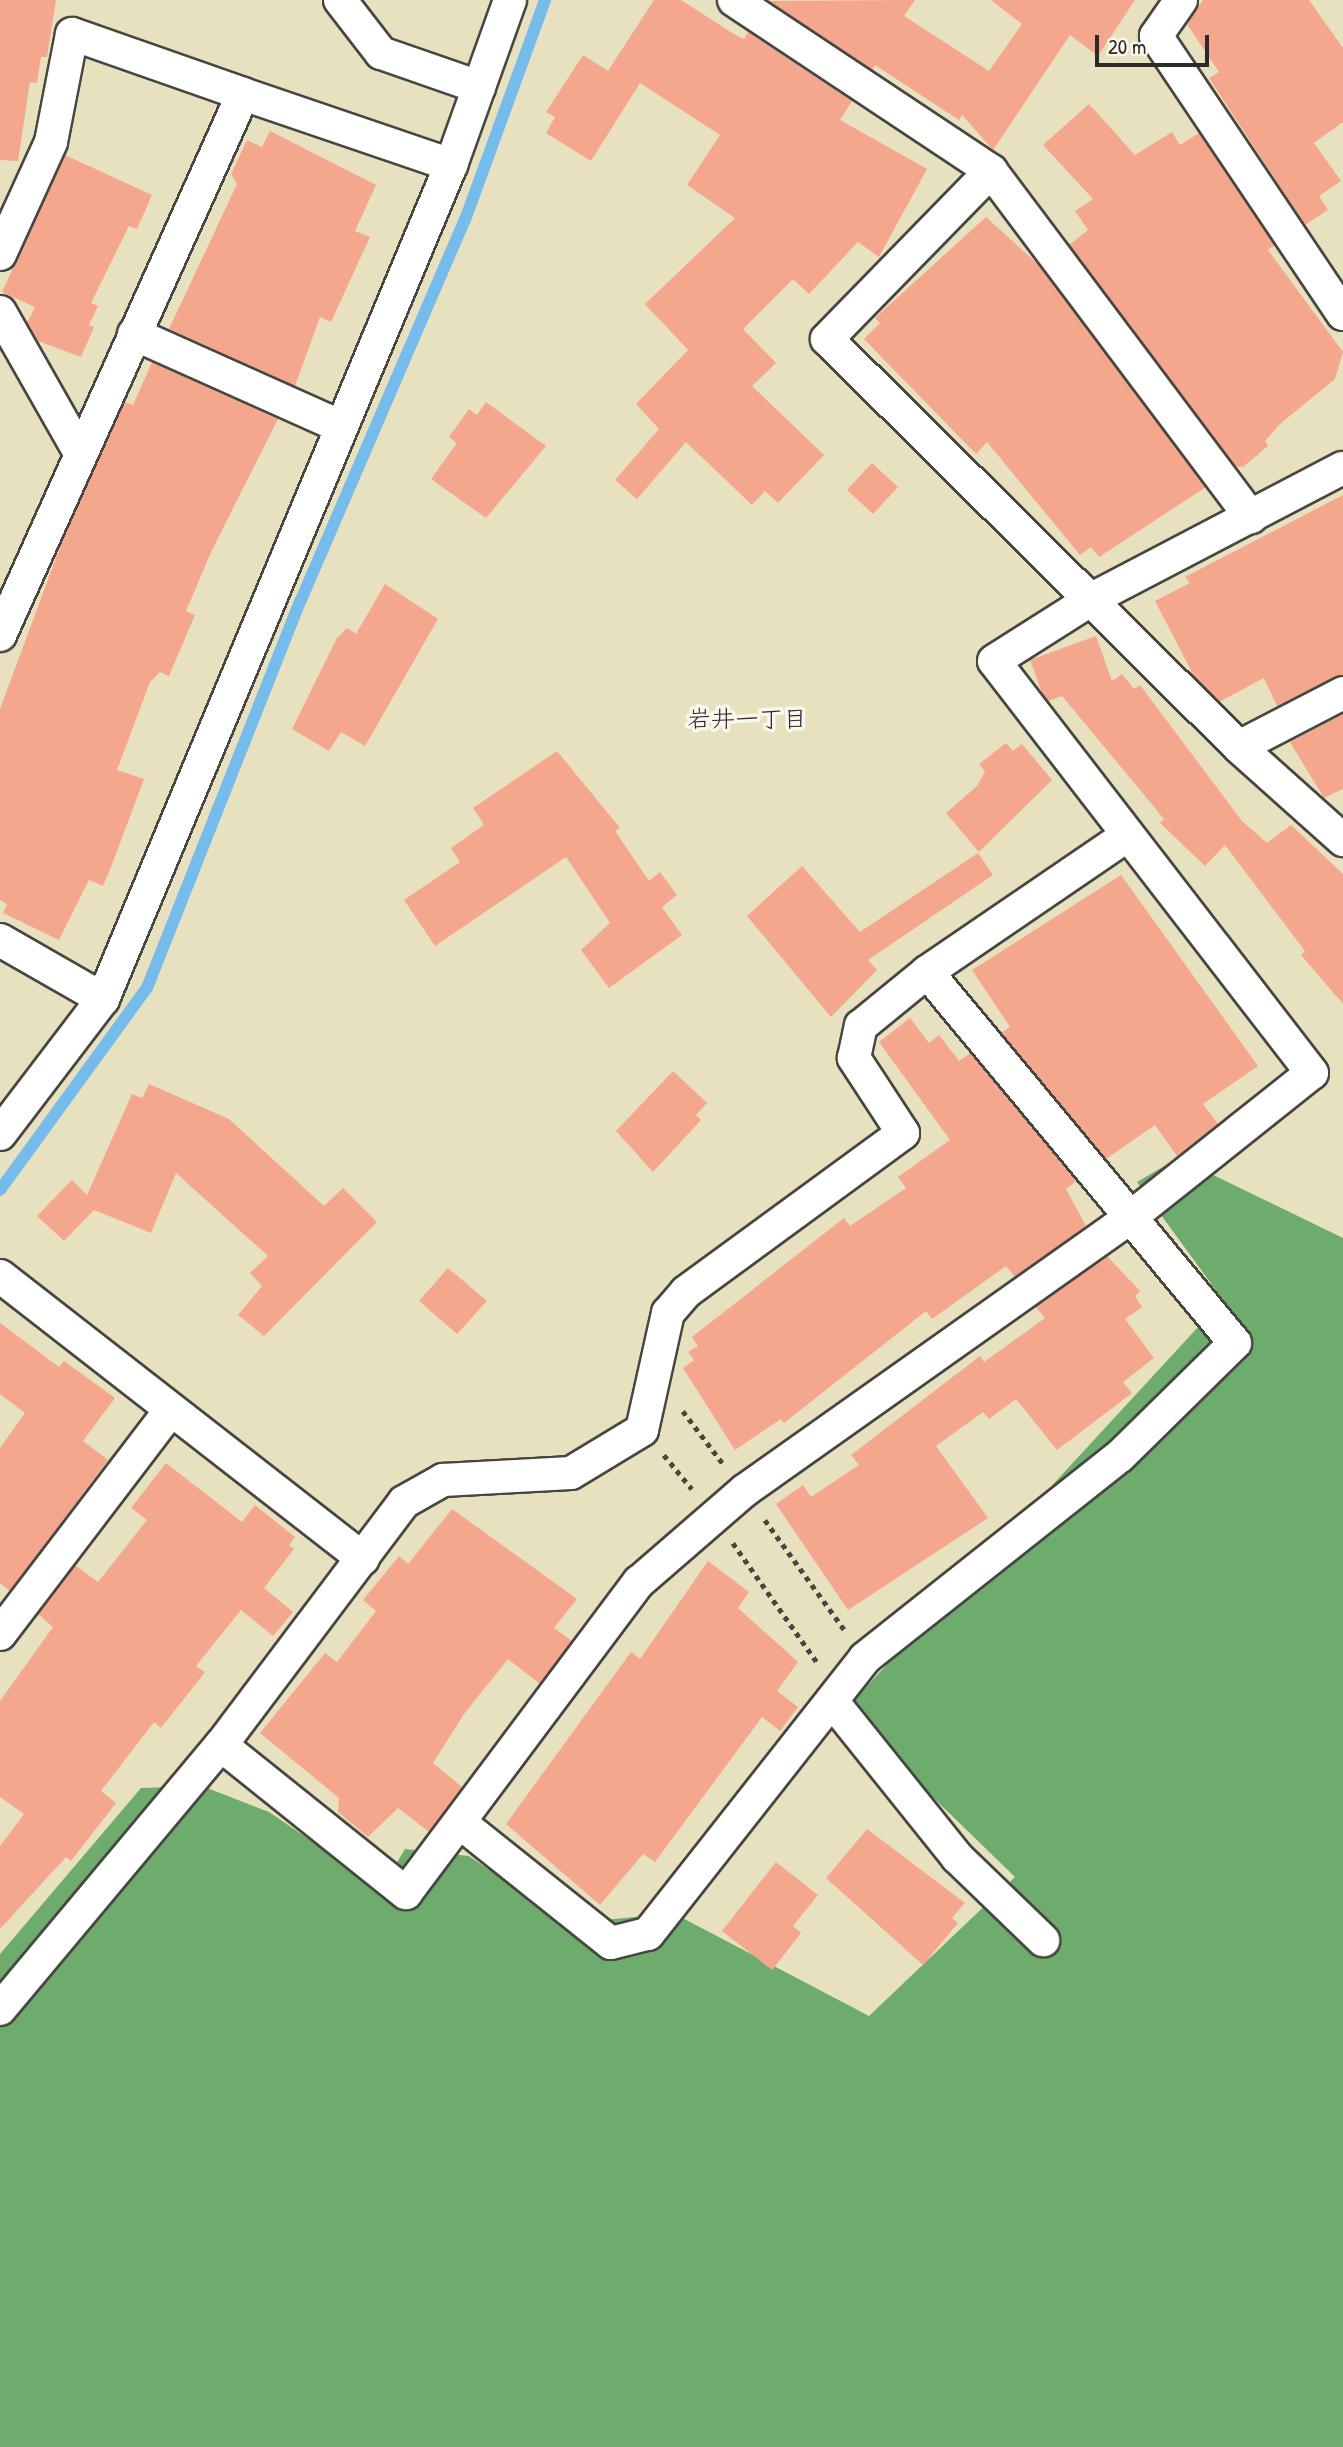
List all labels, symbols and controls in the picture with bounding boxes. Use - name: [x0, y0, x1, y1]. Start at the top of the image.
- scale bar: [1098, 21, 1212, 65]
- text: 20 m: [1108, 32, 1146, 61]
- district label: 岩井一丁目: [687, 705, 807, 733]

